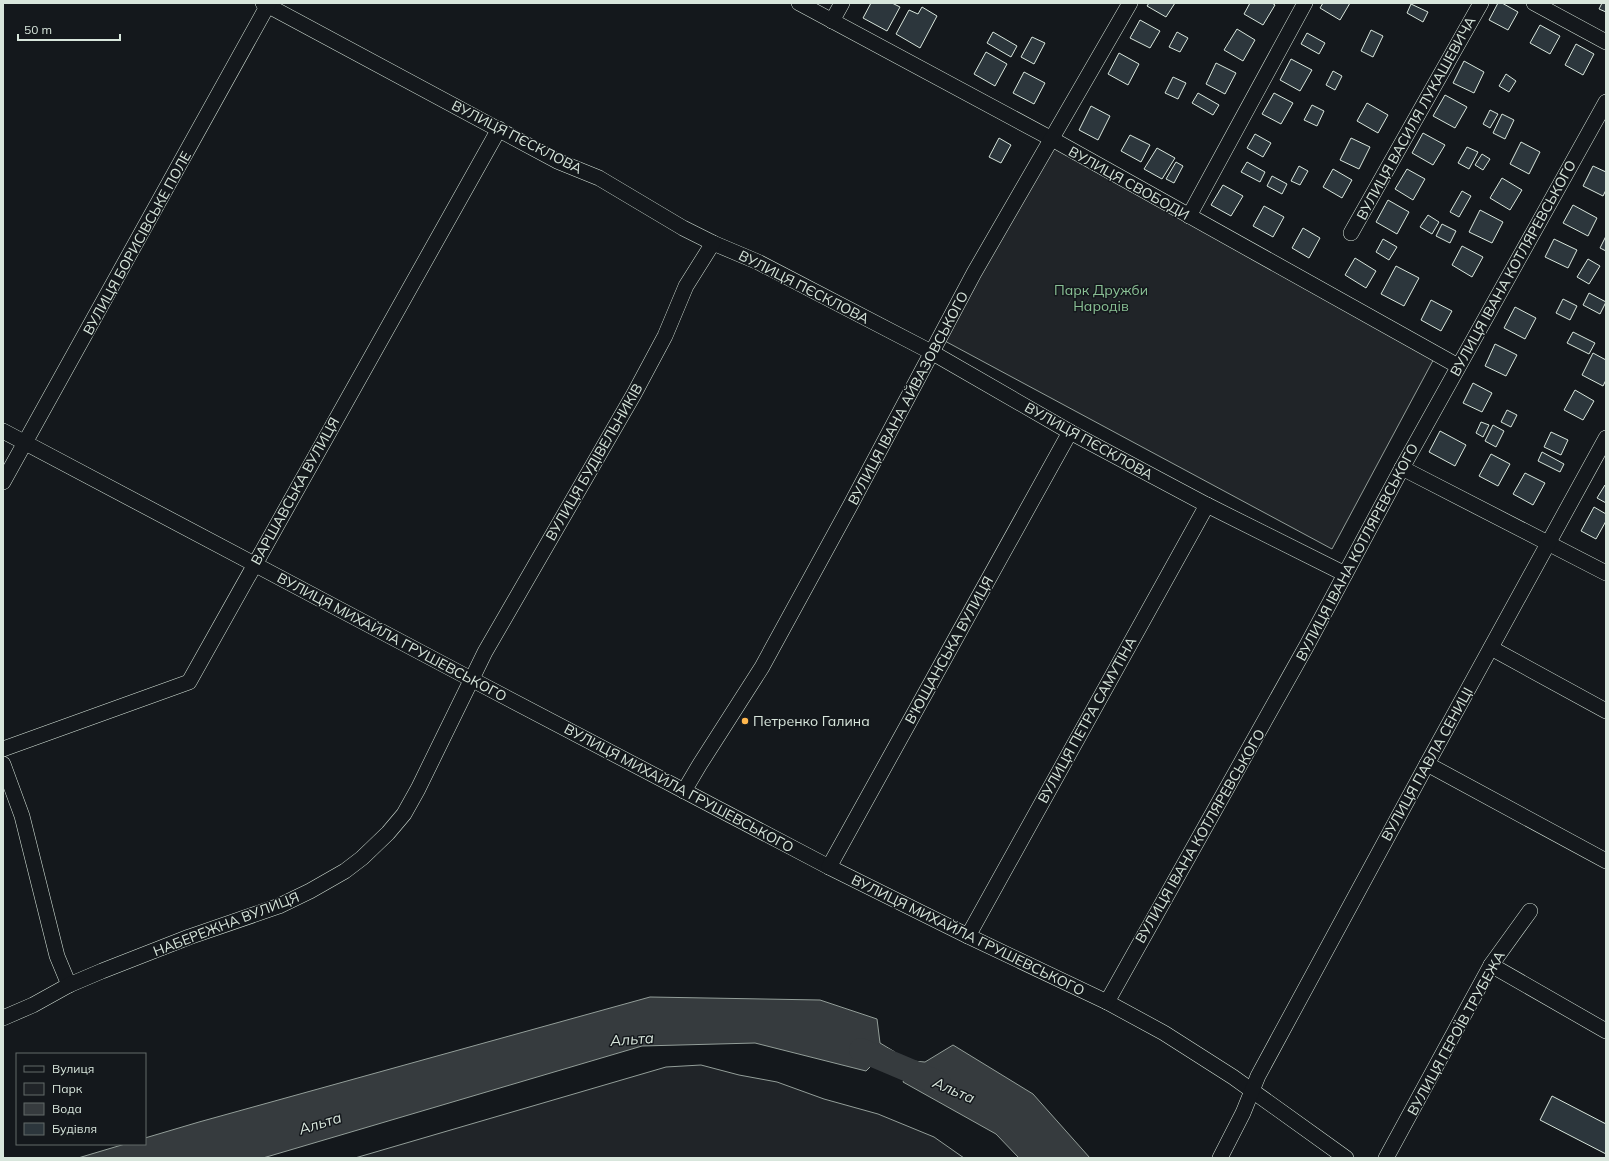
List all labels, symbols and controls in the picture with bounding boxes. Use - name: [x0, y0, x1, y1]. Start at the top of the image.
- street label: ВУЛИЦЯ ВАСИЛЯ ЛУКАШЕВИЧА: [1352, 12, 1480, 223]
- scale bar: [18, 16, 120, 42]
- text: 50 m: [24, 22, 52, 37]
- street label: ВУЛИЦЯ ПЄСКЛОВА: [449, 96, 586, 178]
- street label: ВУЛИЦЯ СВОБОДИ: [1065, 142, 1193, 224]
- street label: ВУЛИЦЯ БОРИСІВСЬКЕ ПОЛЕ: [79, 148, 195, 338]
- street label: ВУЛИЦЯ ІВАНА КОТЛЯРЕВСЬКОГО: [1446, 157, 1580, 379]
- street label: ВУЛИЦЯ ПЄСКЛОВА: [736, 246, 873, 328]
- park label: Парк Дружби Народів: [1054, 281, 1148, 315]
- street label: ВУЛИЦЯ ІВАНА АЙВАЗОВСЬКОГО: [844, 288, 972, 508]
- street label: ВУЛИЦЯ БУДІВЕЛЬНИКІВ: [542, 380, 646, 544]
- street label: ВУЛИЦЯ ПЄСКЛОВА: [1022, 398, 1157, 484]
- street label: ВАРШАВСЬКА ВУЛИЦЯ: [247, 414, 343, 568]
- street label: ВУЛИЦЯ ІВАНА КОТЛЯРЕВСЬКОГО: [1292, 440, 1422, 664]
- street label: ВУЛИЦЯ МИХАЙЛА ГРУШЕВСЬКОГО: [274, 569, 510, 705]
- street label: В'ЮЩАНСЬКА ВУЛИЦЯ: [901, 573, 997, 727]
- street label: ВУЛИЦЯ ПЕТРА САМУТІНА: [1034, 633, 1141, 806]
- street label: ВУЛИЦЯ ПАВЛА СЕНИЦІ: [1377, 684, 1477, 844]
- place label: Петренко Галина: [753, 712, 870, 730]
- marker: Петренко Галина: [740, 716, 750, 726]
- street label: ВУЛИЦЯ МИХАЙЛА ГРУШЕВСЬКОГО: [561, 720, 797, 856]
- street label: ВУЛИЦЯ ІВАНА КОТЛЯРЕВСЬКОГО: [1131, 726, 1269, 946]
- street label: ВУЛИЦЯ МИХАЙЛА ГРУШЕВСЬКОГО: [848, 871, 1088, 999]
- street label: НАБЕРЕЖНА ВУЛИЦЯ: [150, 888, 302, 960]
- street label: ВУЛИЦЯ ГЕРОЇВ ТРУБЕЖА: [1403, 947, 1509, 1118]
- water label: Альта: [609, 1028, 654, 1050]
- legend: [16, 1053, 146, 1145]
- text: Вулиця: [52, 1061, 94, 1076]
- water label: Альта: [929, 1072, 978, 1107]
- text: Парк: [52, 1081, 83, 1096]
- text: Вода: [52, 1101, 82, 1116]
- water label: Альта: [295, 1108, 344, 1139]
- text: Будівля: [52, 1121, 97, 1136]

